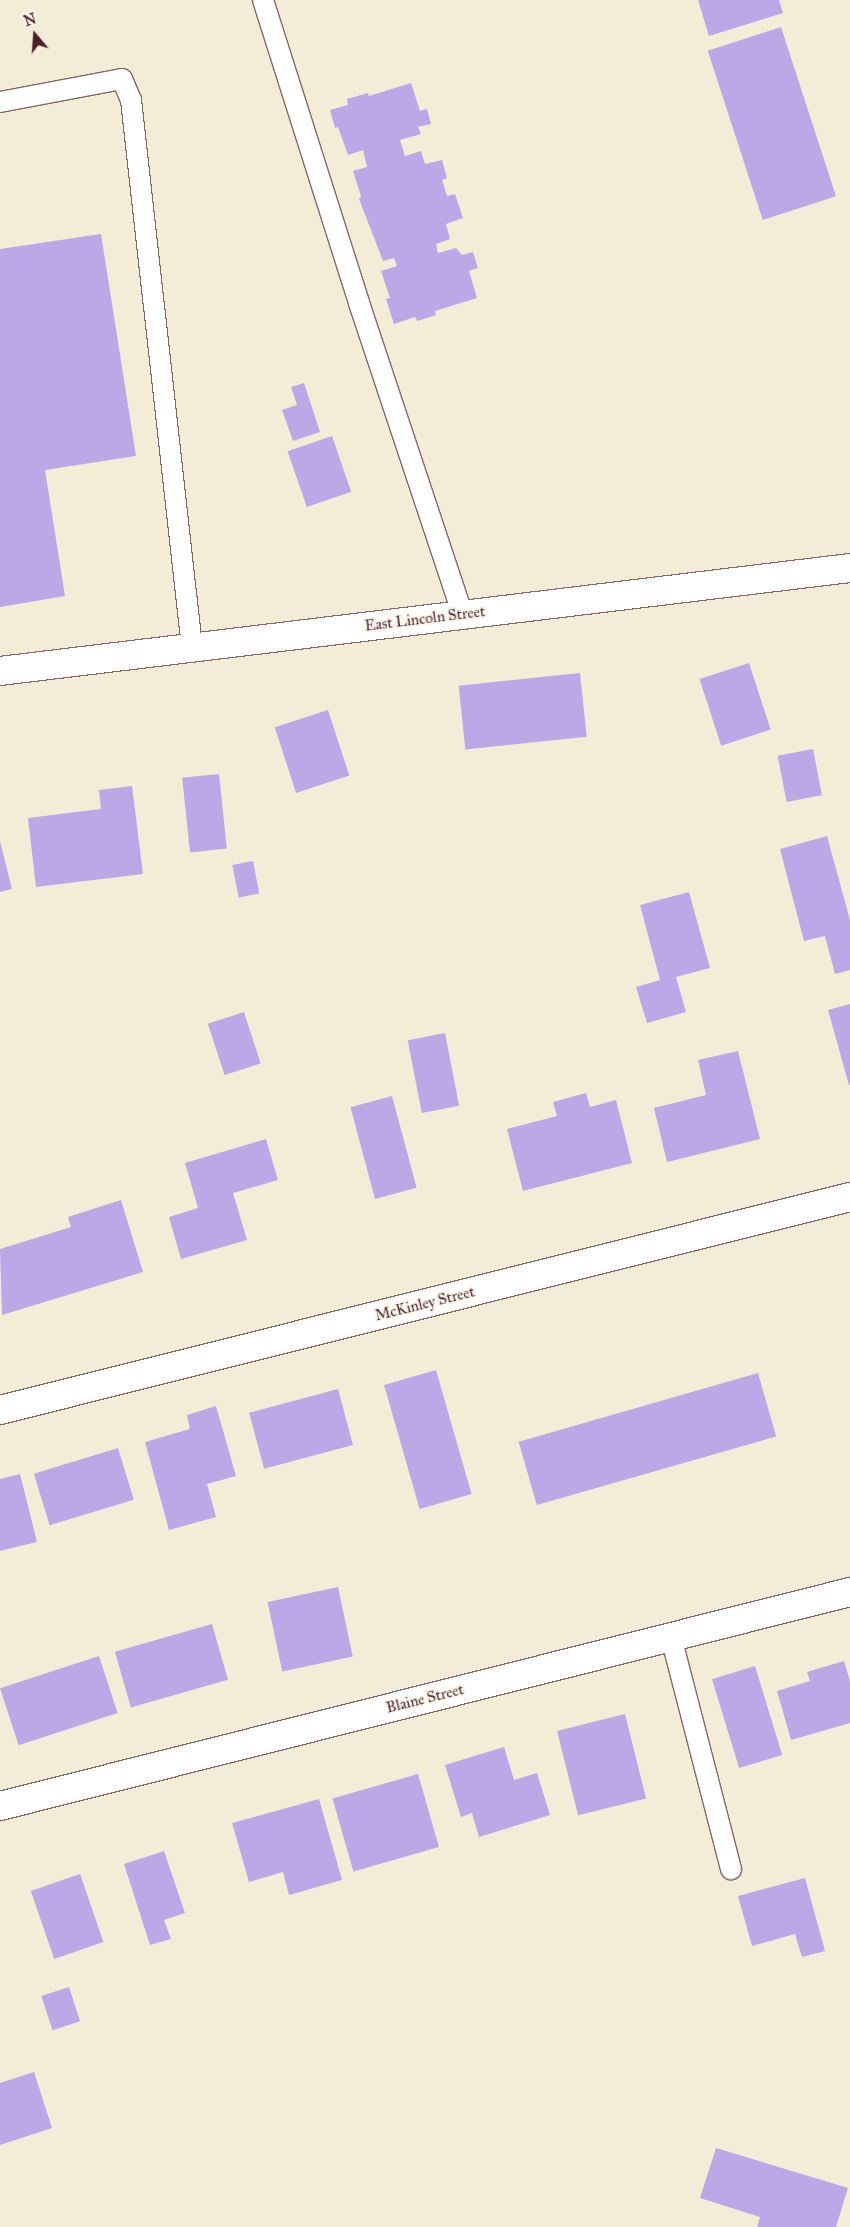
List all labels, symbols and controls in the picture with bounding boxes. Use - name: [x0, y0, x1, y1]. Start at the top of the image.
- north arrow: [10, 10, 60, 60]
- text: N: [22, 10, 38, 30]
- street label: East Lincoln Street: [364, 603, 486, 635]
- street label: McKinley Street: [373, 1283, 477, 1325]
- street label: Blaine Street: [384, 1681, 466, 1717]

